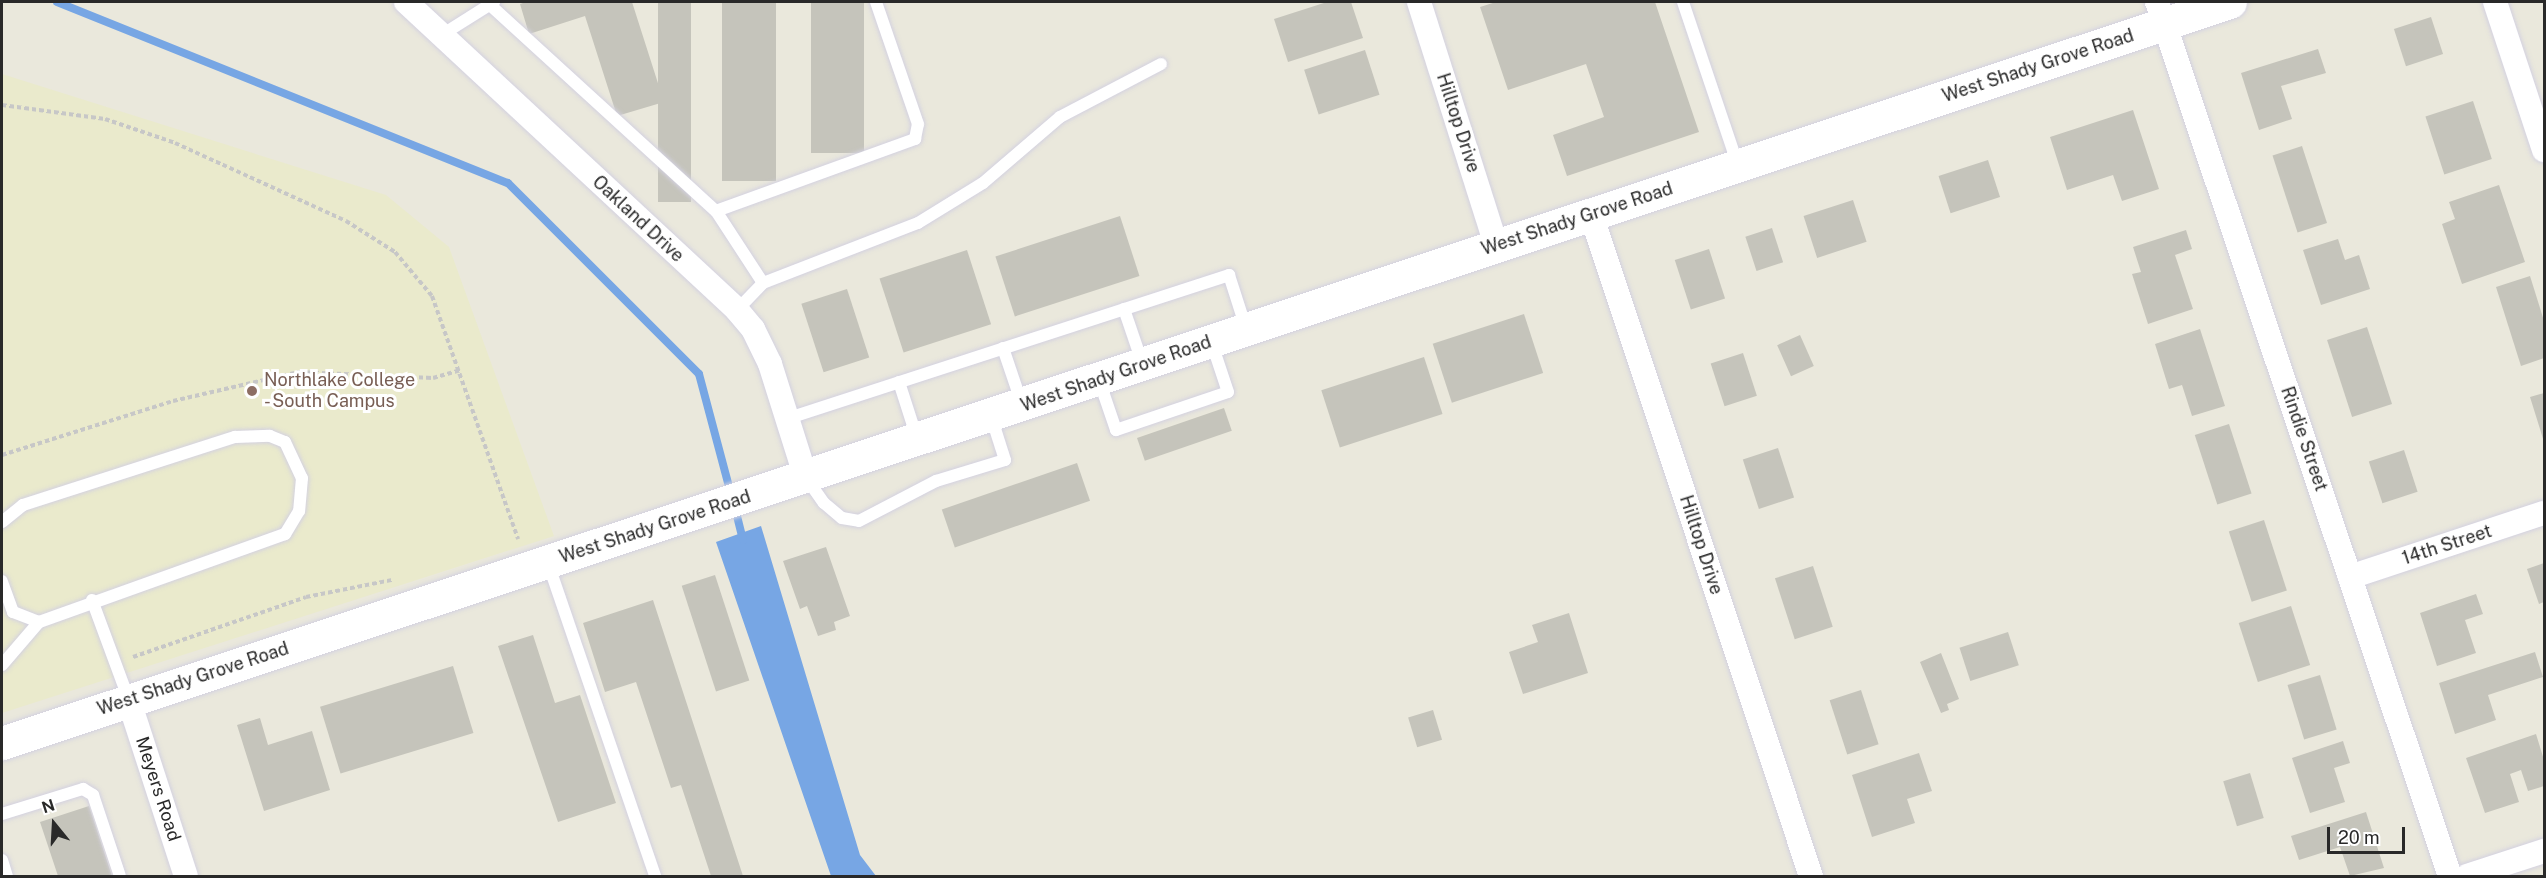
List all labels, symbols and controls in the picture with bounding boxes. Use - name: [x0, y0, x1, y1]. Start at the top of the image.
- street label: West Shady Grove Road: [1940, 25, 2136, 107]
- street label: Hilltop Drive: [1432, 70, 1484, 176]
- street label: Oakland Drive: [588, 171, 688, 267]
- street label: West Shady Grove Road: [1479, 178, 1675, 260]
- street label: West Shady Grove Road: [1018, 331, 1214, 417]
- place label: Northlake College - South Campus: [264, 370, 415, 412]
- marker: Northlake College - South Campus: [245, 384, 259, 398]
- street label: Rindie Street: [2276, 384, 2332, 494]
- street label: West Shady Grove Road: [557, 486, 753, 568]
- street label: Hilltop Drive: [1675, 492, 1727, 598]
- street label: 14th Street: [2399, 520, 2495, 570]
- street label: West Shady Grove Road: [95, 638, 291, 720]
- street label: Meyers Road: [131, 734, 185, 844]
- north arrow: [24, 794, 84, 854]
- text: N: [39, 795, 57, 817]
- scale bar: [2330, 815, 2408, 853]
- text: 20 m: [2338, 827, 2380, 848]

